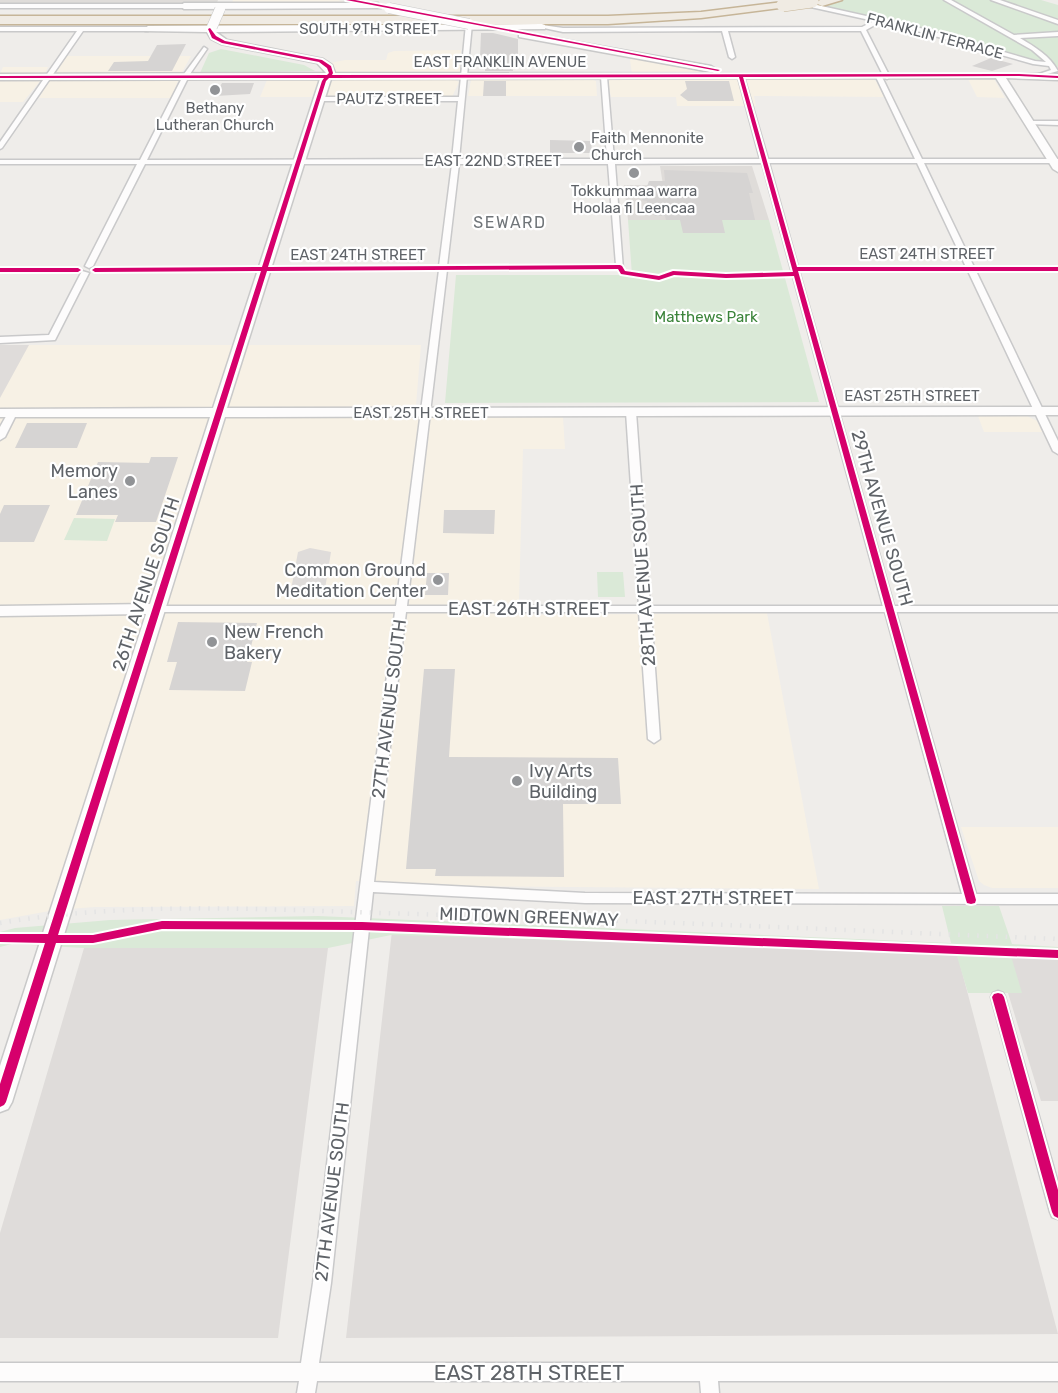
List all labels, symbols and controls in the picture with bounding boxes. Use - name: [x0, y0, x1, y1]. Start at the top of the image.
- street label: FRANKLIN TERRACE: [865, 9, 1005, 63]
- street label: SOUTH 9TH STREET: [299, 20, 439, 38]
- street label: EAST FRANKLIN AVENUE: [414, 53, 586, 71]
- marker: Bethany Lutheran Church: [208, 83, 222, 97]
- street label: PAUTZ STREET: [336, 90, 442, 108]
- place label: Bethany Lutheran Church: [156, 99, 274, 134]
- place label: Faith Mennonite Church: [591, 129, 704, 164]
- marker: Faith Mennonite Church: [572, 140, 586, 154]
- street label: EAST 22ND STREET: [425, 152, 562, 170]
- marker: Tokkummaa warra Hoolaa fi Leencaa: [627, 166, 641, 180]
- place label: Tokkummaa warra Hoolaa fi Leencaa: [571, 182, 697, 217]
- district label: SEWARD: [473, 213, 547, 232]
- street label: EAST 24TH STREET: [859, 245, 995, 263]
- street label: EAST 24TH STREET: [290, 246, 426, 264]
- park label: Matthews Park: [654, 308, 758, 326]
- street label: EAST 25TH STREET: [844, 387, 980, 405]
- street label: EAST 25TH STREET: [353, 404, 489, 422]
- street label: 29TH AVENUE SOUTH: [846, 427, 918, 609]
- place label: Memory Lanes: [51, 460, 118, 503]
- marker: Memory Lanes: [123, 474, 137, 488]
- street label: 28TH AVENUE SOUTH: [626, 483, 660, 667]
- street label: 26TH AVENUE SOUTH: [107, 494, 185, 674]
- place label: Common Ground Meditation Center: [276, 559, 426, 602]
- marker: Common Ground Meditation Center: [431, 573, 445, 587]
- street label: EAST 26TH STREET: [448, 598, 610, 620]
- street label: 27TH AVENUE SOUTH: [367, 618, 411, 800]
- place label: New French Bakery: [224, 621, 324, 664]
- marker: New French Bakery: [205, 635, 219, 649]
- place label: Ivy Arts Building: [529, 760, 597, 803]
- marker: Ivy Arts Building: [510, 774, 524, 788]
- street label: EAST 27TH STREET: [632, 887, 794, 909]
- street label: MIDTOWN GREENWAY: [439, 903, 619, 931]
- street label: 27TH AVENUE SOUTH: [310, 1101, 354, 1283]
- street label: EAST 28TH STREET: [434, 1360, 624, 1385]

